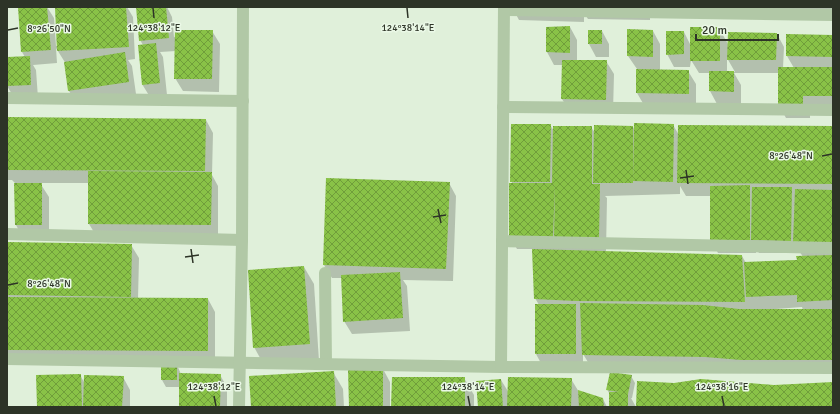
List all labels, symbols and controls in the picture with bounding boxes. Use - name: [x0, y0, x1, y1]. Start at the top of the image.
- scale bar: [696, 16, 778, 42]
- text: 124°38'12"E: [127, 22, 181, 34]
- text: 124°38'14"E: [381, 22, 435, 34]
- text: 8°26'50"N: [27, 23, 71, 35]
- text: 20 m: [702, 23, 727, 38]
- text: 8°26'48"N: [769, 150, 813, 162]
- text: 8°26'48"N: [27, 278, 71, 290]
- text: 124°38'12"E: [187, 381, 241, 393]
- text: 124°38'14"E: [441, 381, 495, 393]
- text: 124°38'16"E: [695, 381, 749, 393]

